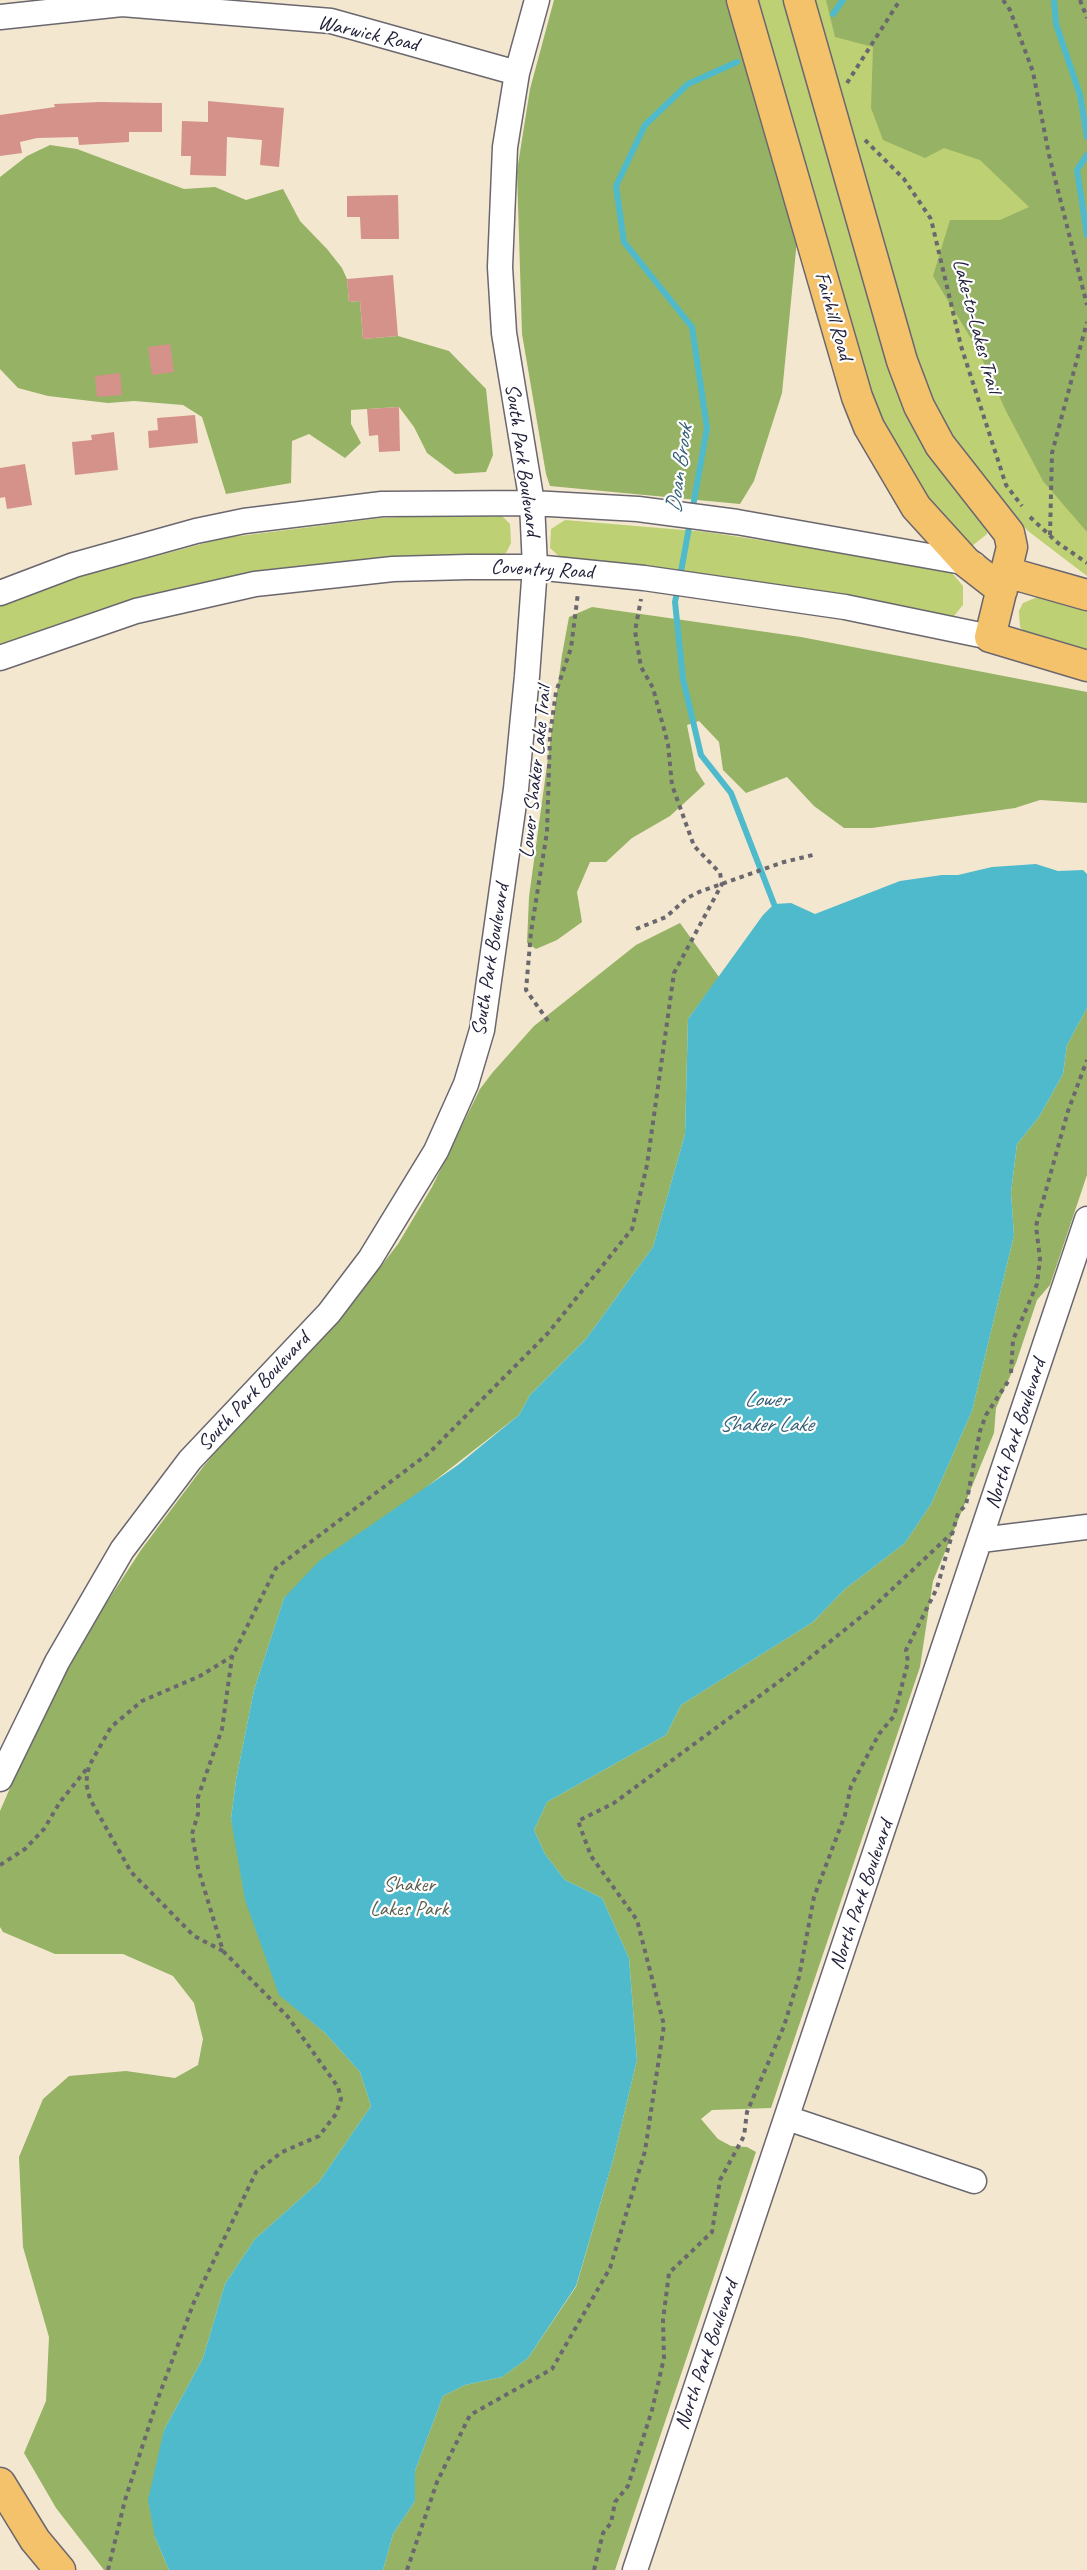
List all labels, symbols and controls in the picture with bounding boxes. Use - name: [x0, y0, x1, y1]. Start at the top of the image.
- street label: Warwick Road: [315, 10, 421, 58]
- street label: Lake-to-Lakes Trail: [946, 256, 1006, 396]
- street label: Fairhill Road: [808, 269, 858, 363]
- street label: South Park Boulevard: [499, 382, 545, 538]
- water label: Doan Brook: [661, 424, 699, 514]
- street label: Coventry Road: [490, 555, 594, 585]
- street label: Lower Shaker Lake Trail: [514, 685, 558, 859]
- street label: South Park Boulevard: [467, 882, 515, 1038]
- street label: South Park Boulevard: [192, 1327, 316, 1457]
- street label: North Park Boulevard: [980, 1356, 1052, 1512]
- water label: Lower Shaker Lake: [719, 1387, 813, 1438]
- street label: North Park Boulevard: [825, 1817, 899, 1973]
- park label: Shaker Lakes Park: [370, 1872, 448, 1922]
- street label: North Park Boulevard: [670, 2277, 744, 2433]

